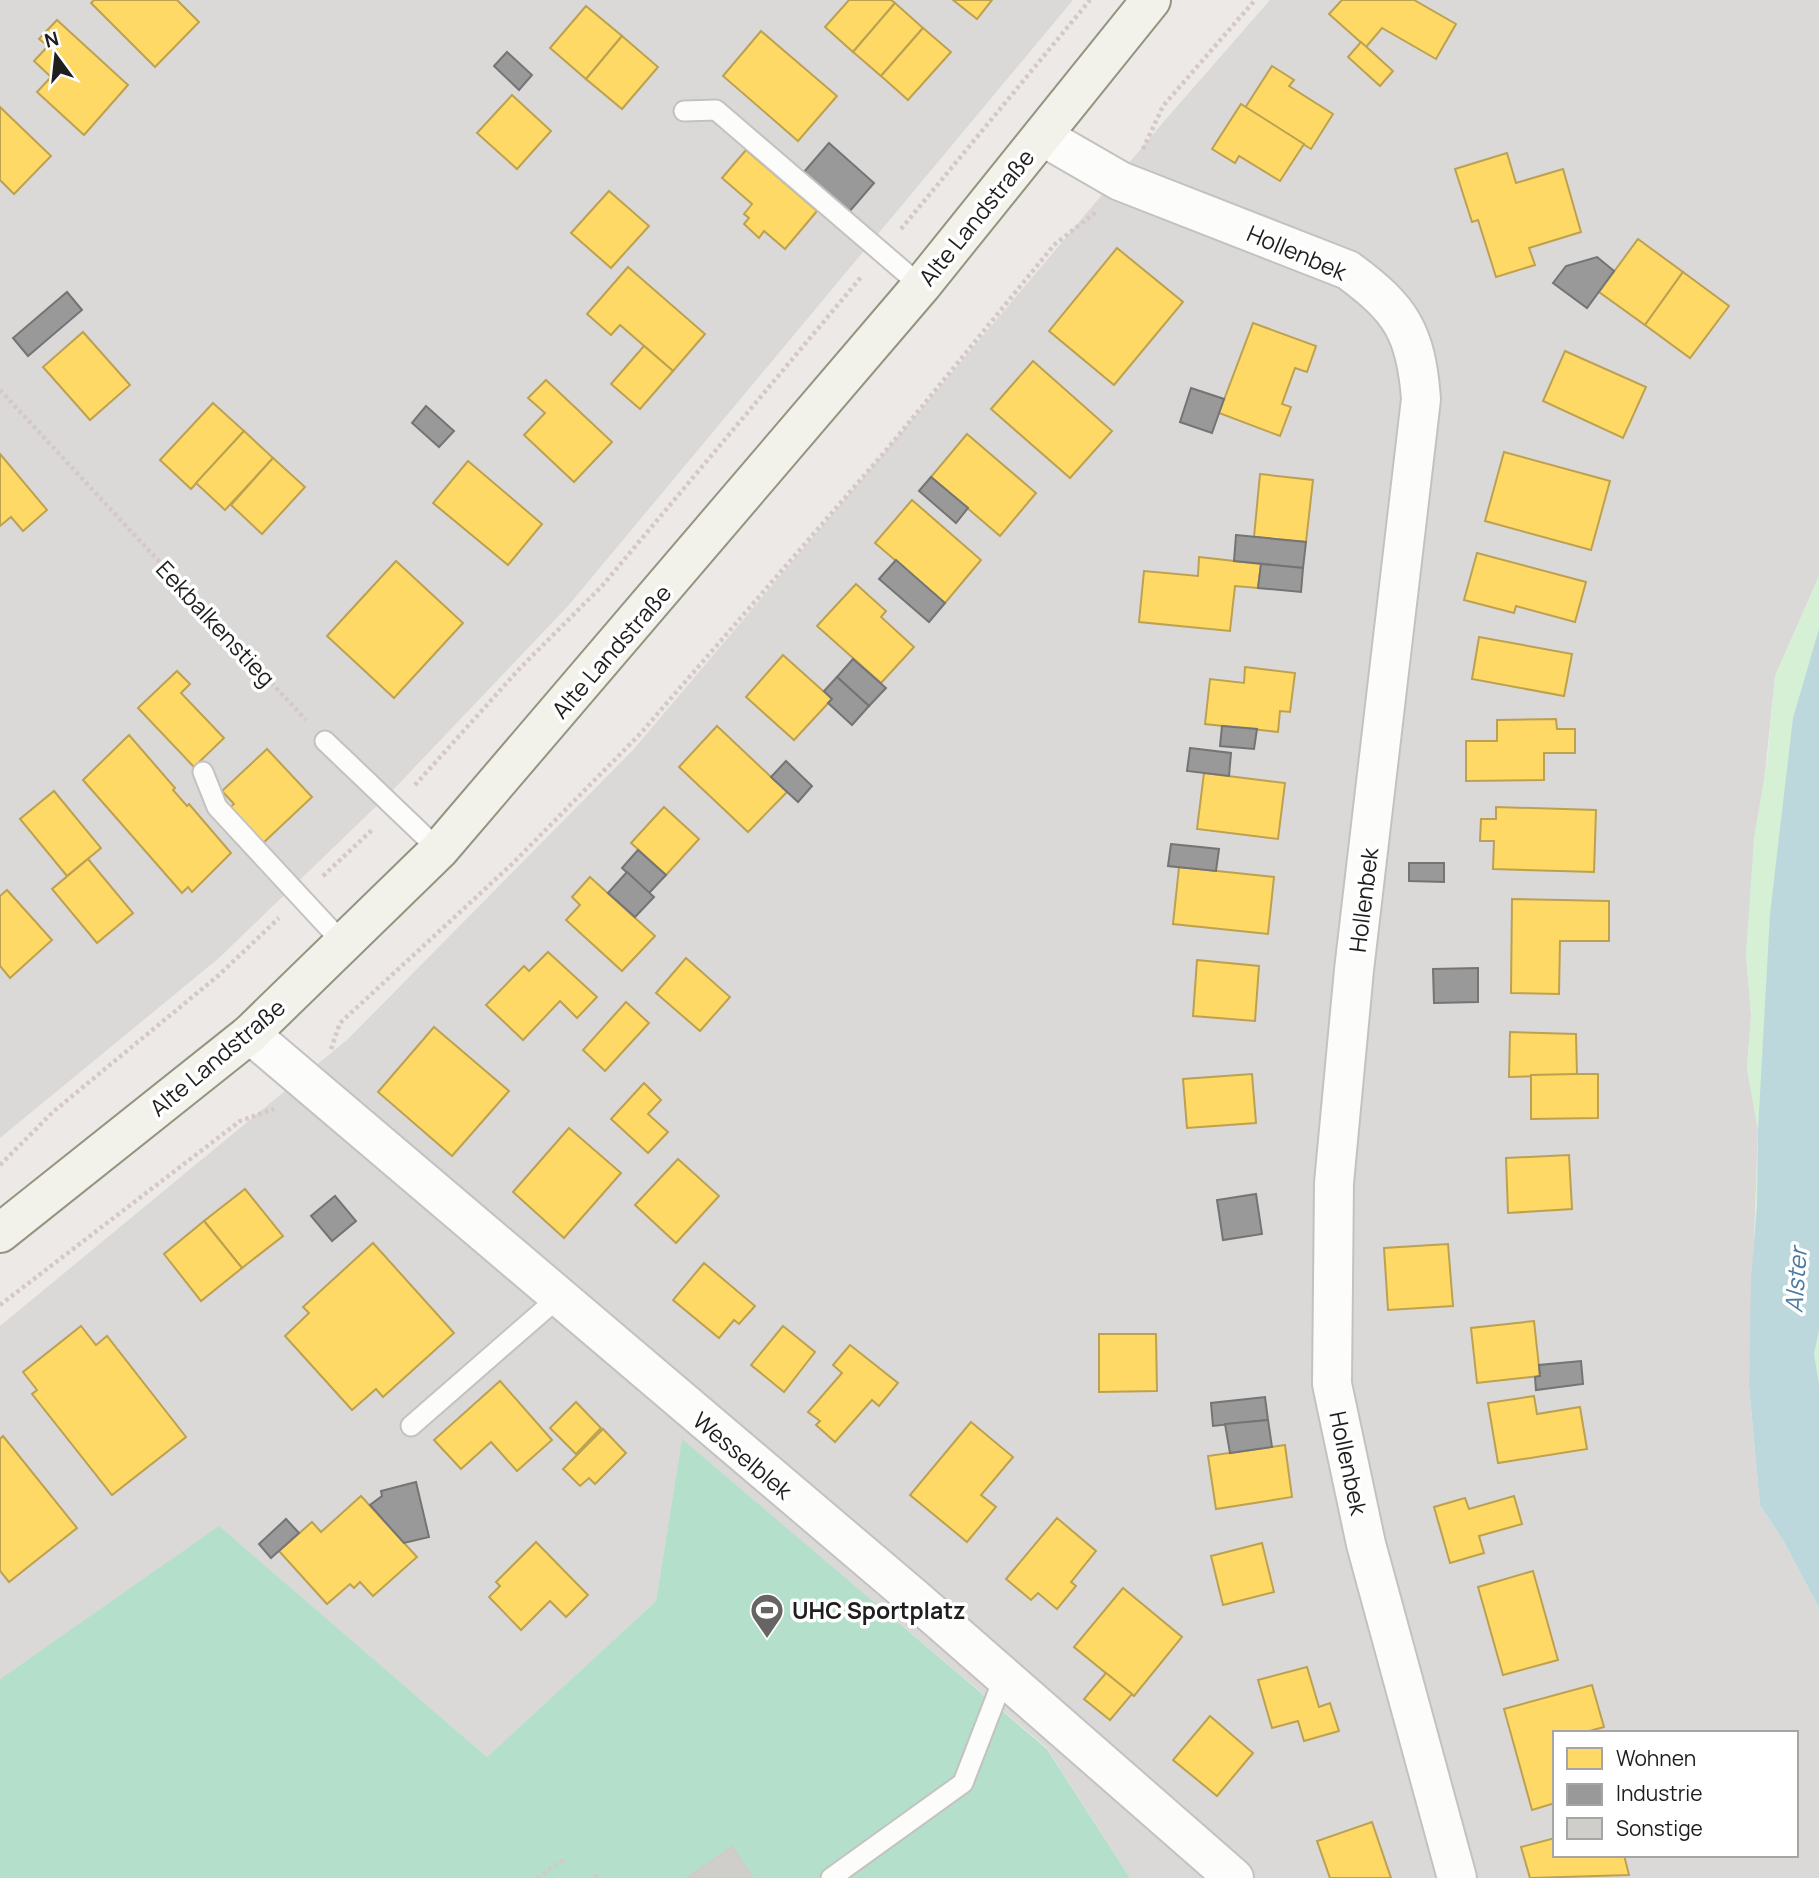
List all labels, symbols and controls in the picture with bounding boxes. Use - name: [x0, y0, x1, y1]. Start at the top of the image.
- north arrow: [21, 21, 91, 91]
- text: N: [42, 25, 62, 54]
- street label: Alte Landstraße: [911, 142, 1041, 292]
- street label: Hollenbek: [1242, 217, 1352, 288]
- street label: Eekbalkenstieg: [149, 553, 283, 693]
- street label: Alte Landstraße: [544, 577, 678, 725]
- street label: Hollenbek: [1341, 845, 1385, 954]
- street label: Alte Landstraße: [143, 991, 291, 1123]
- water label: Alster: [1776, 1243, 1814, 1314]
- street label: Wesselblek: [687, 1404, 800, 1506]
- street label: Hollenbek: [1322, 1408, 1376, 1518]
- sports icon: UHC Sportplatz: [748, 1591, 786, 1640]
- place label: UHC Sportplatz: [792, 1594, 965, 1626]
- legend: [1553, 1731, 1798, 1857]
- text: Wohnen: [1616, 1744, 1696, 1772]
- text: Industrie: [1616, 1779, 1702, 1807]
- text: Sonstige: [1616, 1814, 1703, 1842]

